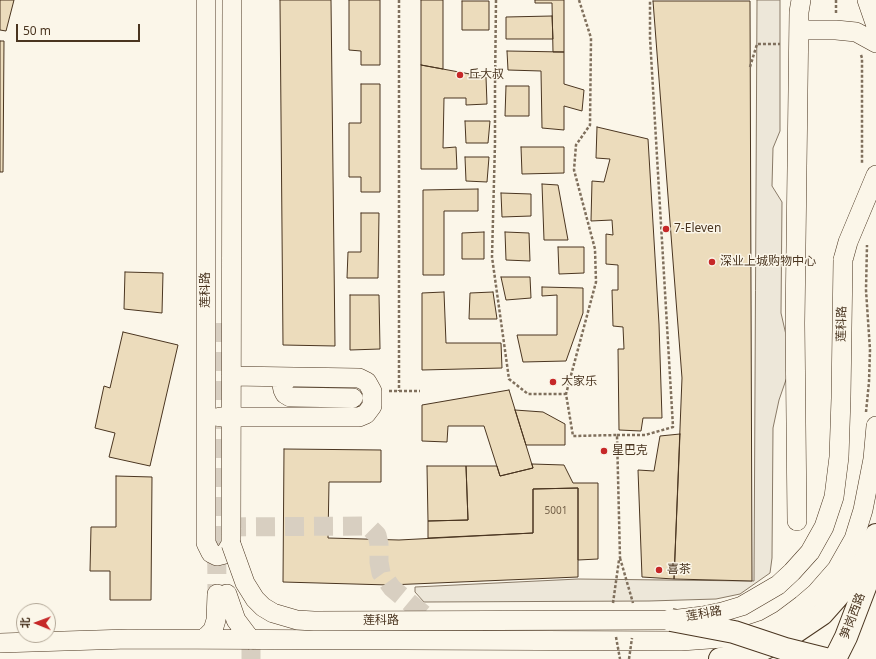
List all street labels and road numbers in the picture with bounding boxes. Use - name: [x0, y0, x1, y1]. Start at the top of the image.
- street label: 莲科路: [199, 272, 213, 308]
- street label: 莲科路: [834, 306, 850, 342]
- street label: 笋岗西路: [838, 591, 868, 641]
- street label: 莲科路: [685, 604, 723, 624]
- street label: 莲科路: [363, 614, 399, 628]

